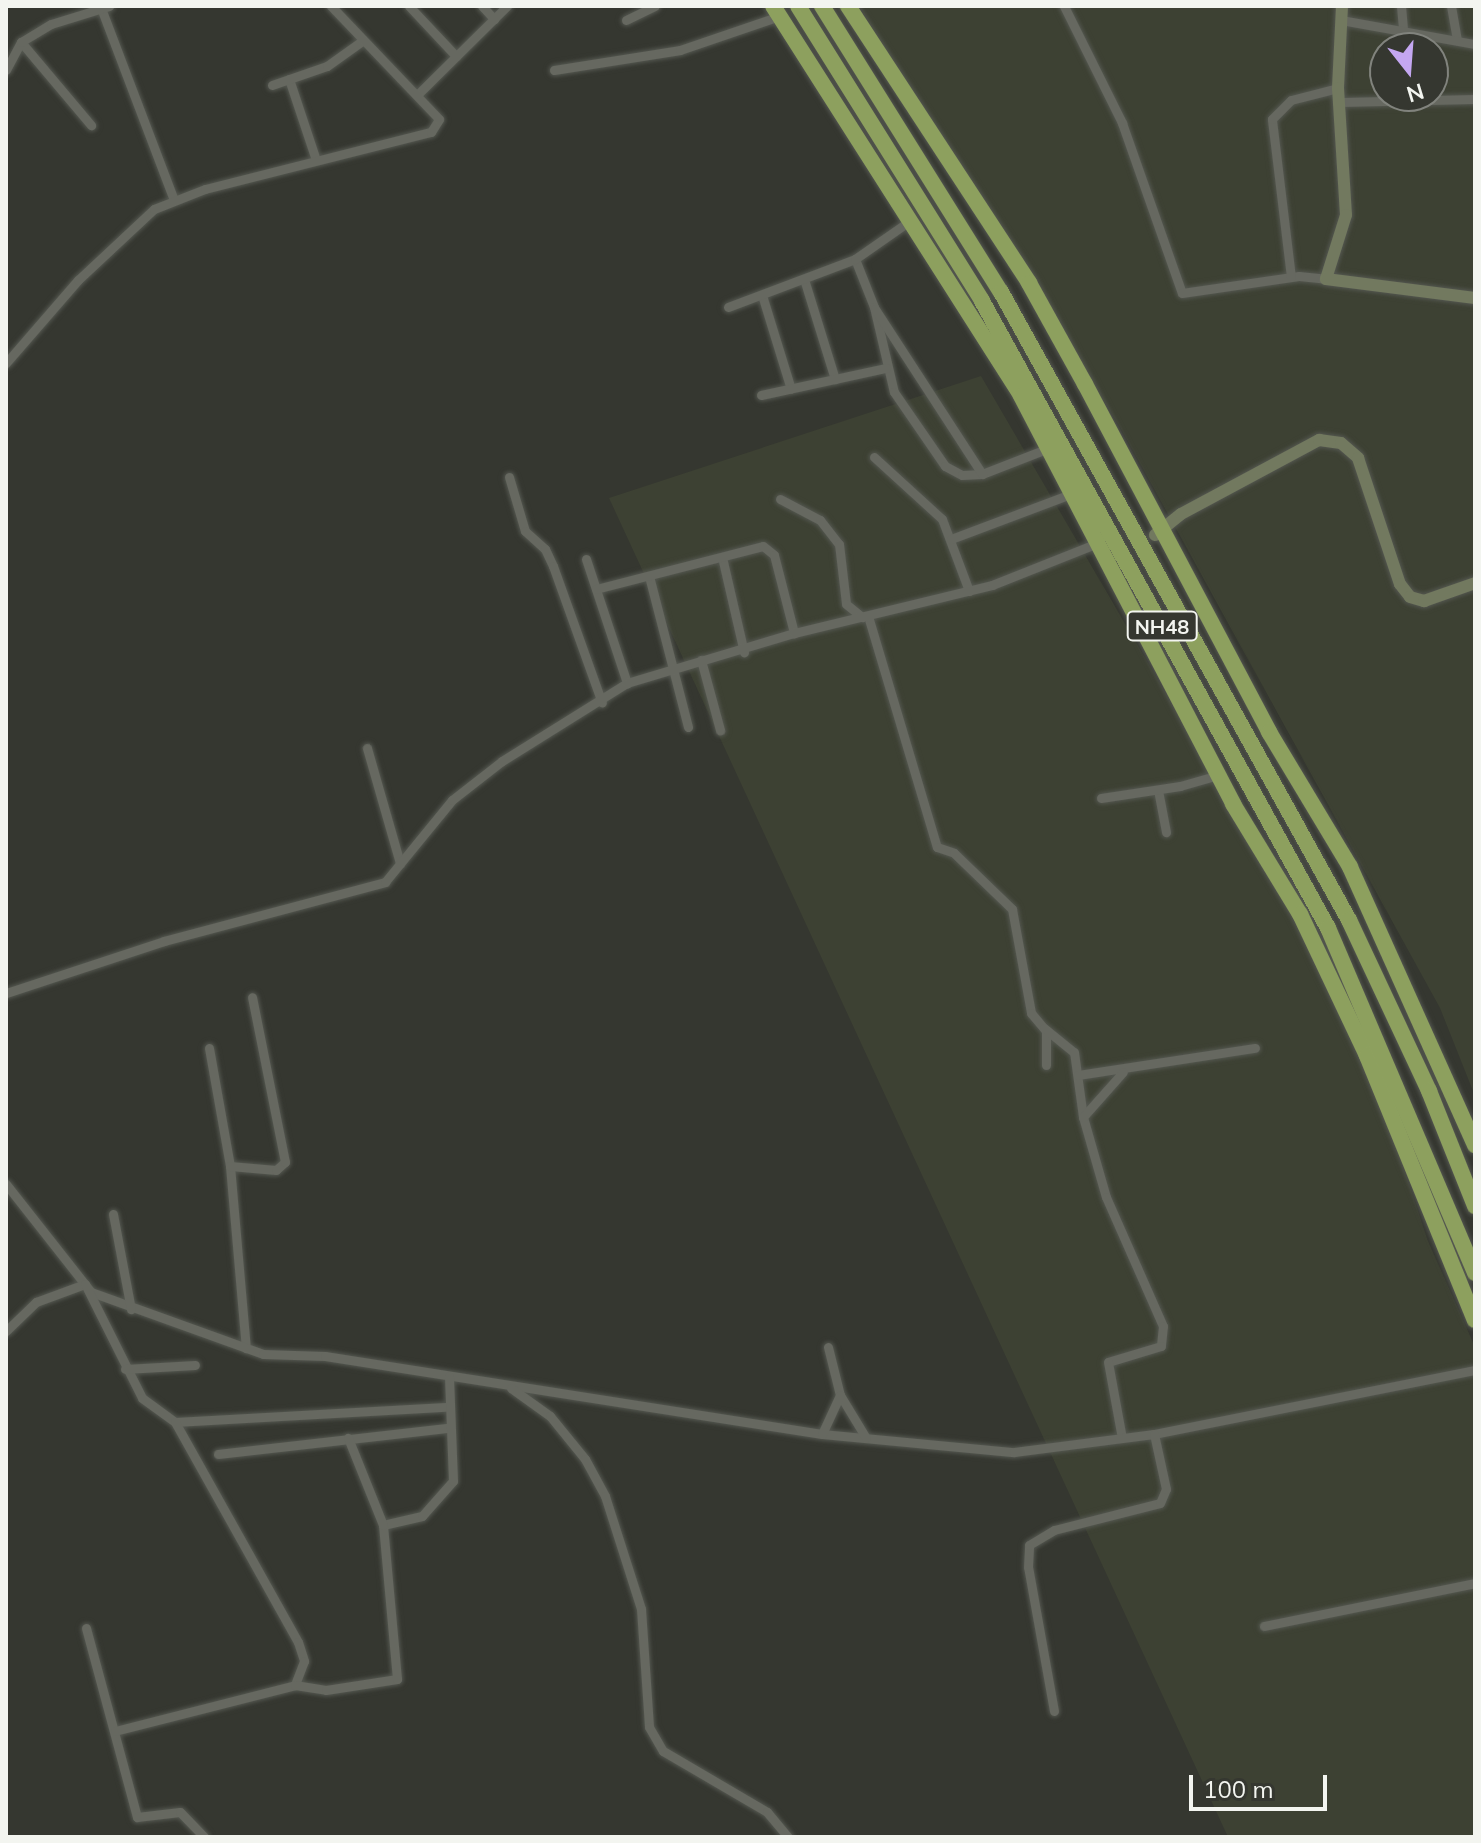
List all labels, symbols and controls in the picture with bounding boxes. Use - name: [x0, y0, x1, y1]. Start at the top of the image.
- north arrow: [1369, 32, 1449, 112]
- text: N: [1403, 77, 1427, 109]
- road number: NH48: [1126, 610, 1198, 642]
- scale bar: [1193, 1759, 1331, 1809]
- text: 100 m: [1203, 1774, 1274, 1804]

